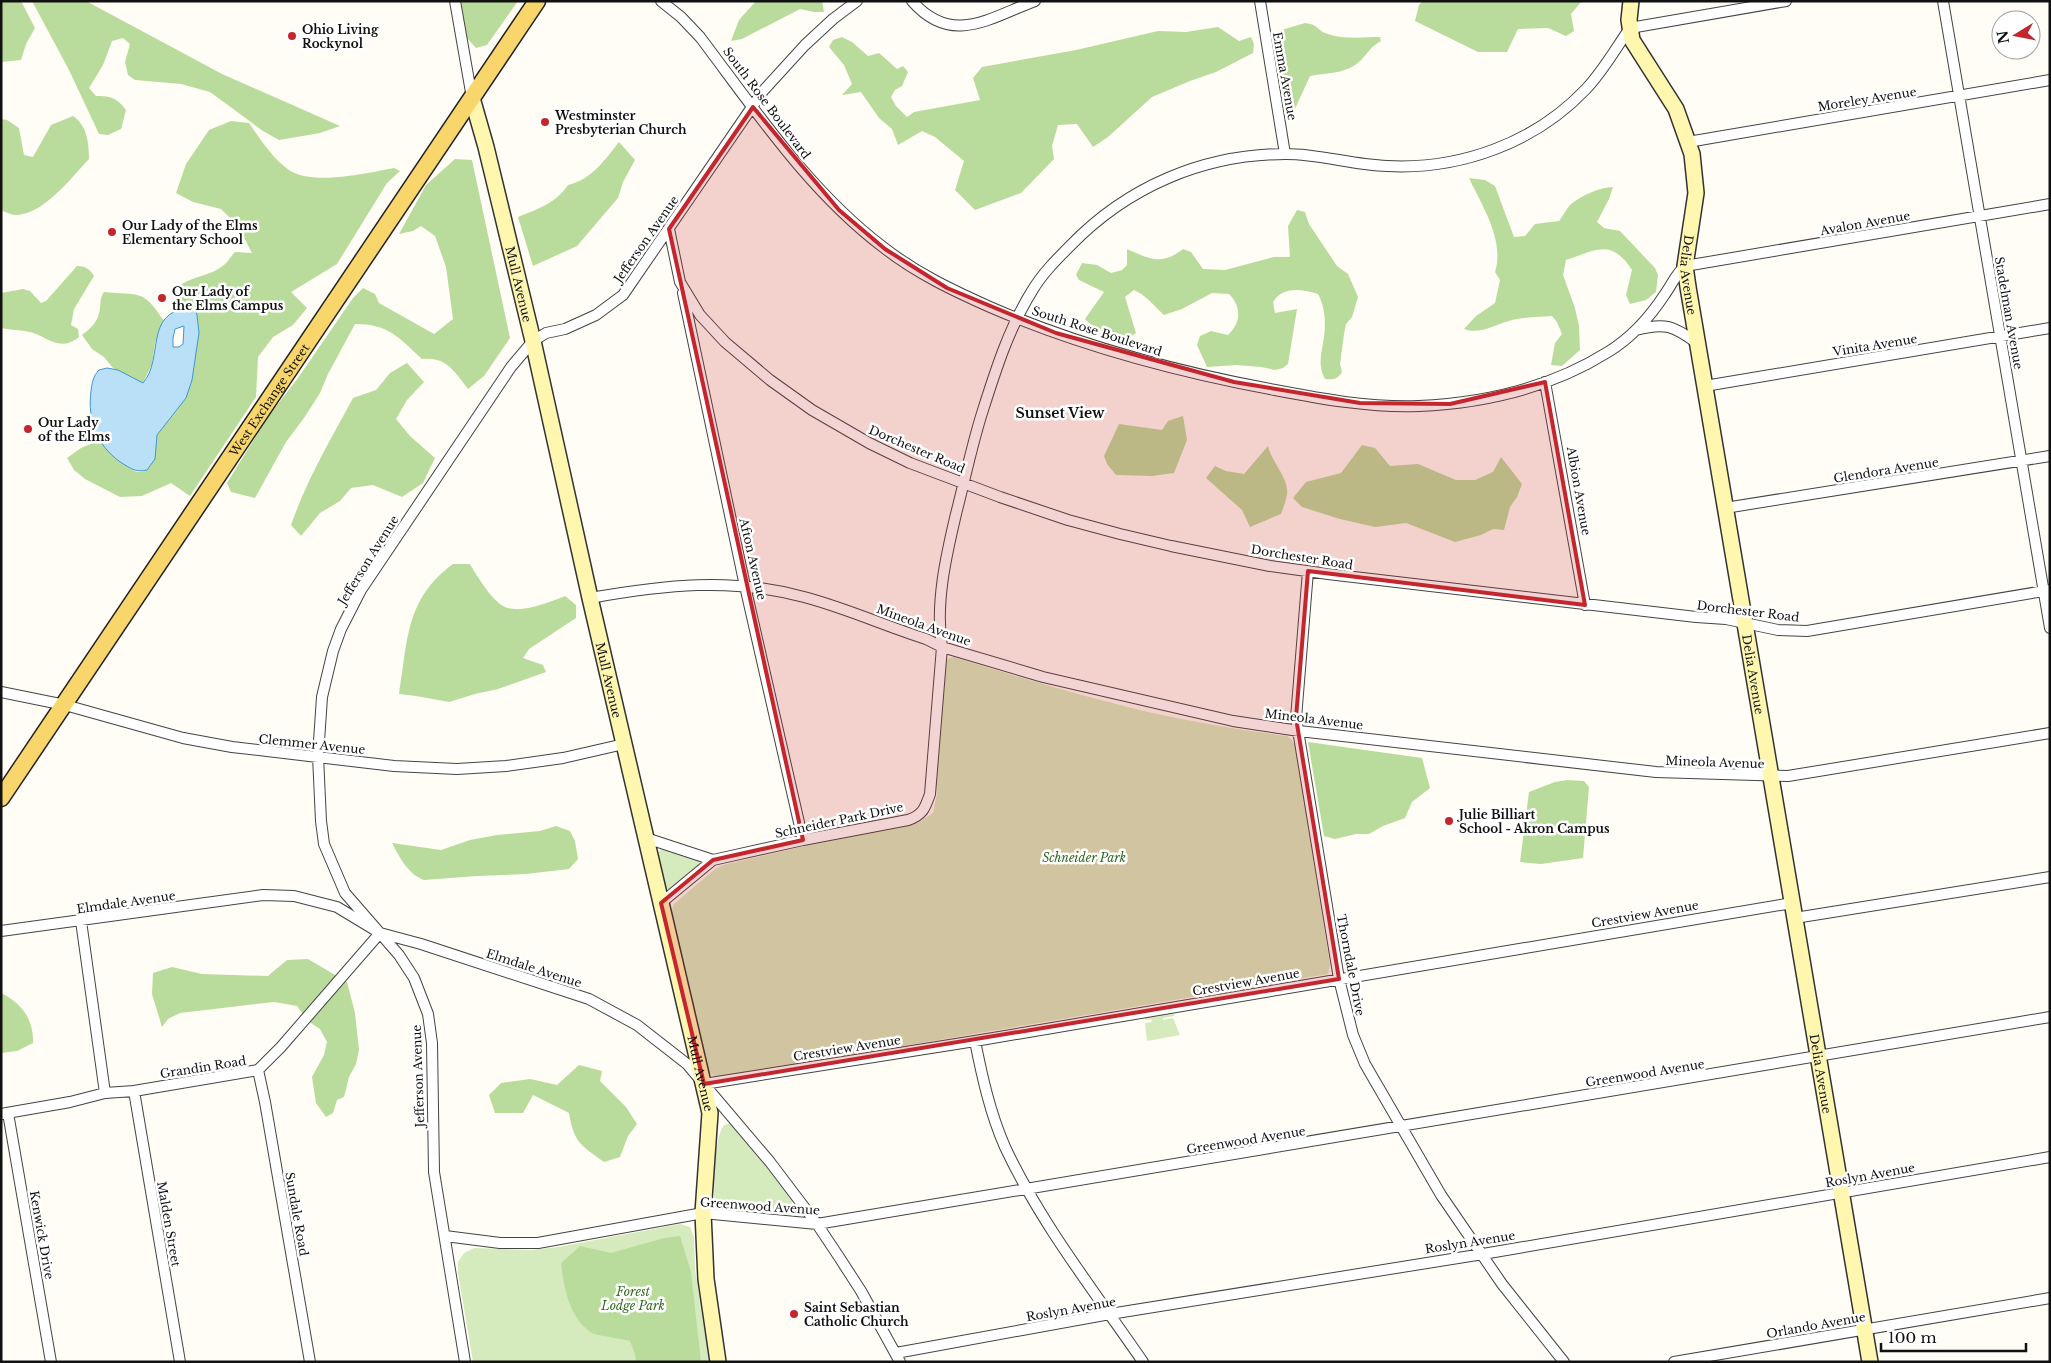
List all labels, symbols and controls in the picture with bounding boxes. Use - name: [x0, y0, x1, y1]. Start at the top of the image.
- north arrow: [1991, 10, 2041, 60]
- place label: Ohio Living Rockynol: [302, 22, 379, 51]
- text: N: [1993, 29, 2013, 45]
- marker: Ohio Living Rockynol: [286, 30, 298, 42]
- street label: Emma Avenue: [1270, 31, 1300, 122]
- street label: South Rose Boulevard: [720, 44, 814, 162]
- street label: Moreley Avenue: [1817, 84, 1918, 114]
- place label: Westminster Presbyterian Church: [554, 108, 687, 137]
- marker: Westminster Presbyterian Church: [539, 116, 551, 128]
- street label: Jefferson Avenue: [609, 193, 682, 287]
- street label: Avalon Avenue: [1818, 208, 1911, 238]
- place label: Our Lady of the Elms Elementary School: [122, 218, 258, 247]
- marker: Our Lady of the Elms Elementary School: [106, 226, 118, 238]
- street label: Delia Avenue: [1677, 234, 1700, 316]
- street label: Mull Avenue: [503, 245, 536, 324]
- street label: Stadelman Avenue: [1992, 255, 2026, 371]
- place label: Our Lady of the Elms Campus: [172, 284, 284, 313]
- marker: Our Lady of the Elms Campus: [156, 292, 168, 304]
- street label: South Rose Boulevard: [1030, 303, 1164, 359]
- street label: Vinita Avenue: [1831, 331, 1918, 359]
- street label: West Exchange Street: [225, 340, 312, 460]
- district label: Sunset View: [1015, 404, 1105, 422]
- place label: Our Lady of the Elms: [38, 415, 110, 444]
- street label: Dorchester Road: [867, 422, 967, 476]
- marker: Our Lady of the Elms: [22, 423, 34, 435]
- street label: Albion Avenue: [1564, 444, 1594, 537]
- street label: Glendora Avenue: [1832, 454, 1940, 486]
- street label: Jefferson Avenue: [333, 512, 402, 609]
- street label: Afton Avenue: [736, 516, 770, 601]
- street label: Dorchester Road: [1250, 542, 1354, 572]
- street label: Dorchester Road: [1696, 597, 1800, 625]
- street label: Mineola Avenue: [875, 601, 973, 649]
- street label: Delia Avenue: [1739, 633, 1768, 715]
- street label: Mull Avenue: [593, 641, 625, 720]
- street label: Mineola Avenue: [1264, 706, 1364, 733]
- street label: Clemmer Avenue: [258, 731, 366, 757]
- street label: Mineola Avenue: [1665, 753, 1765, 771]
- street label: Schneider Park Drive: [773, 799, 905, 841]
- place label: Julie Billiart School - Akron Campus: [1456, 807, 1610, 836]
- marker: Julie Billiart School - Akron Campus: [1443, 815, 1455, 827]
- park label: Schneider Park: [1042, 850, 1126, 865]
- street label: Elmdale Avenue: [76, 888, 177, 916]
- street label: Crestview Avenue: [1590, 897, 1700, 931]
- street label: Thorndale Drive: [1334, 913, 1368, 1017]
- street label: Elmdale Avenue: [484, 945, 584, 991]
- street label: Crestview Avenue: [1191, 965, 1301, 999]
- street label: Jefferson Avenue: [409, 1024, 427, 1130]
- street label: Crestview Avenue: [792, 1032, 902, 1064]
- street label: Delia Avenue: [1807, 1033, 1835, 1115]
- street label: Mull Avenue: [685, 1034, 717, 1113]
- street label: Grandin Road: [159, 1053, 247, 1081]
- street label: Greenwood Avenue: [1584, 1056, 1706, 1090]
- street label: Greenwood Avenue: [1185, 1123, 1307, 1157]
- street label: Roslyn Avenue: [1824, 1160, 1916, 1190]
- street label: Sundale Road: [282, 1171, 312, 1257]
- street label: Malden Street: [154, 1180, 184, 1268]
- street label: Kenwick Drive: [27, 1190, 57, 1281]
- street label: Greenwood Avenue: [699, 1194, 821, 1218]
- street label: Roslyn Avenue: [1424, 1227, 1516, 1257]
- park label: Forest Lodge Park: [600, 1284, 665, 1313]
- street label: Roslyn Avenue: [1025, 1294, 1117, 1324]
- place label: Saint Sebastian Catholic Church: [804, 1300, 909, 1329]
- marker: Saint Sebastian Catholic Church: [788, 1308, 800, 1320]
- street label: Orlando Avenue: [1765, 1309, 1867, 1341]
- scale bar: [1881, 1320, 2026, 1352]
- text: 100 m: [1888, 1328, 1937, 1347]

